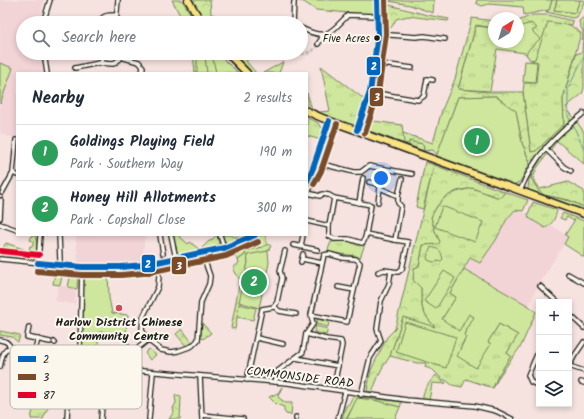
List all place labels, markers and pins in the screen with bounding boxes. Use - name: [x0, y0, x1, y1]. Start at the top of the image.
- place label: Five Acres: [323, 30, 370, 48]
- marker: Five Acres: [372, 33, 382, 43]
- pin: 1: [464, 126, 490, 156]
- pin: 2: [241, 267, 267, 297]
- marker: Harlow District Chinese Community Centre: [114, 303, 124, 313]
- place label: Harlow District Chinese Community Centre: [56, 313, 183, 346]

